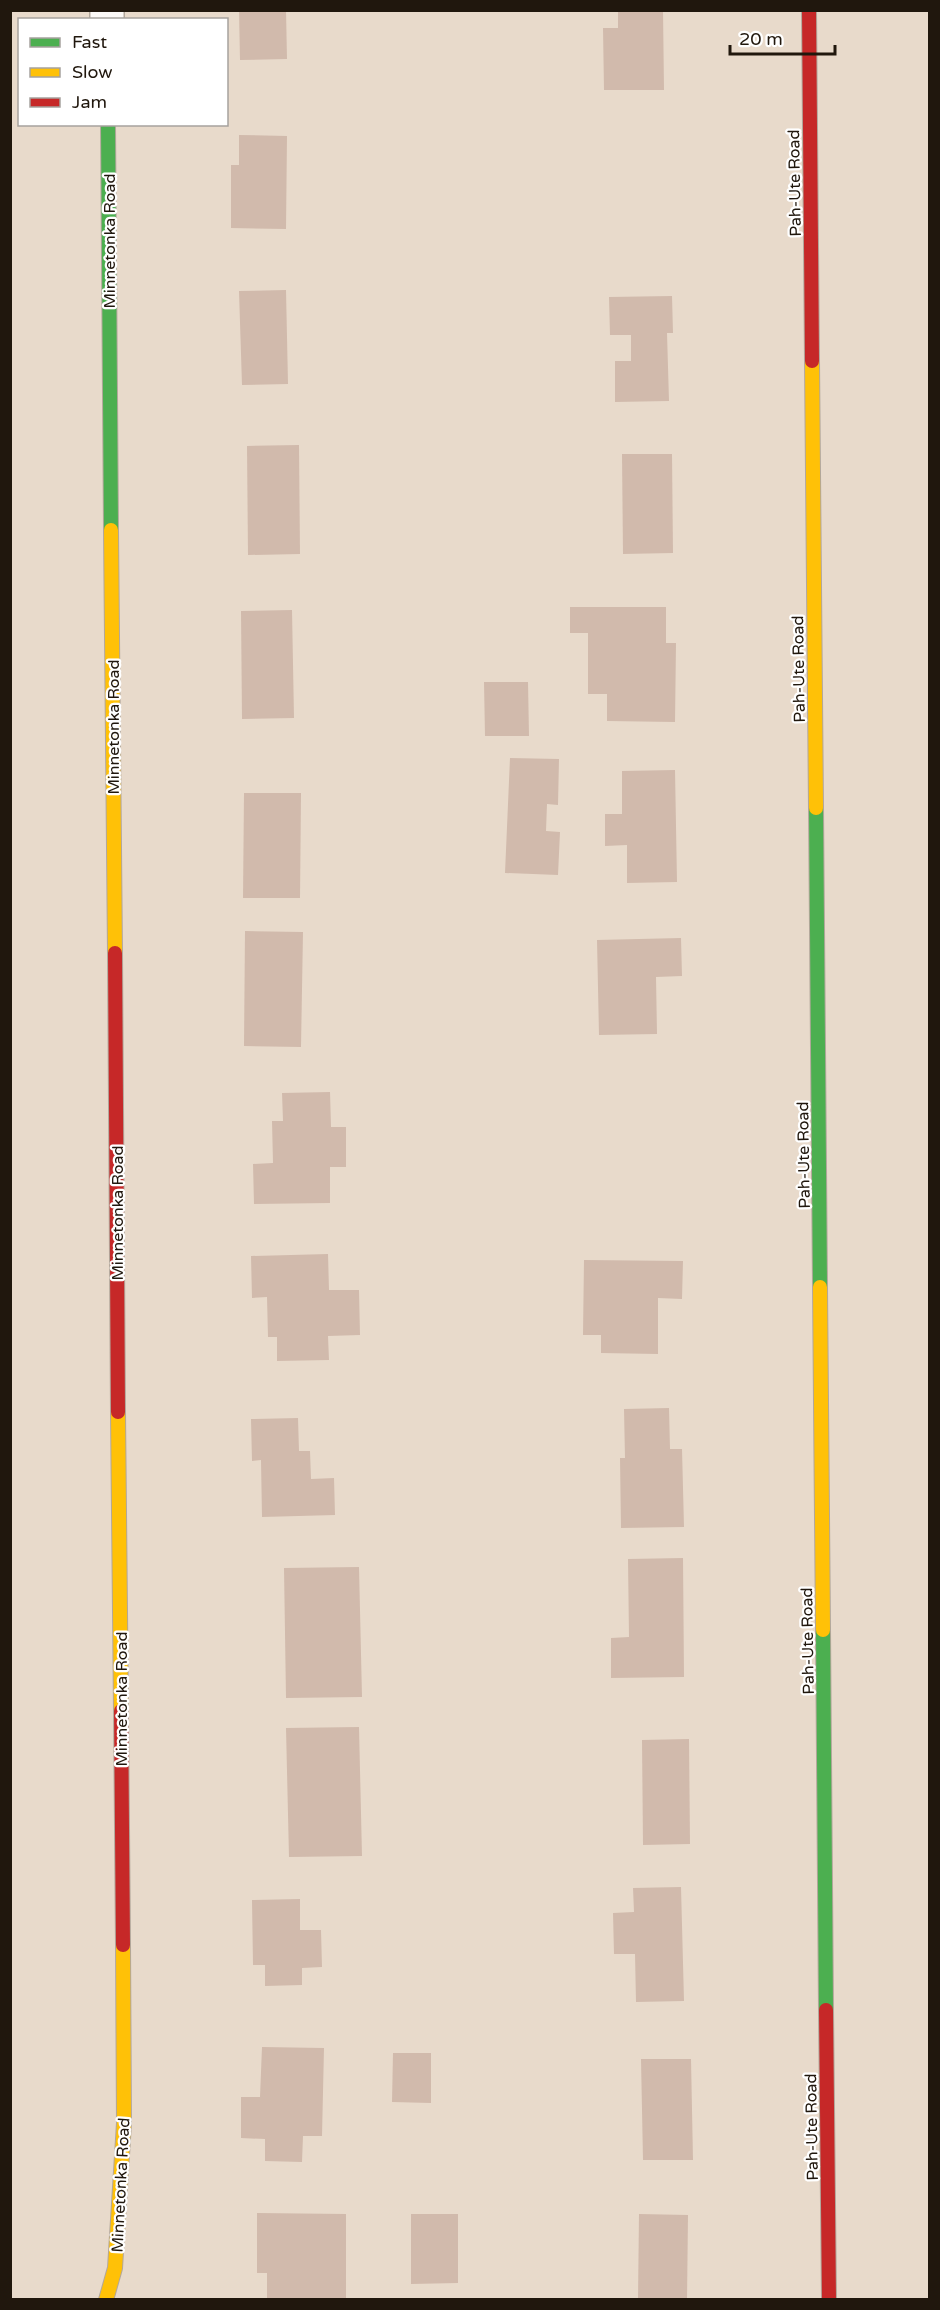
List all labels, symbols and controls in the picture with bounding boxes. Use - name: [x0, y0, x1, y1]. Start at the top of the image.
- legend: [18, 18, 228, 126]
- scale bar: [730, 18, 835, 56]
- text: 20 m: [739, 28, 783, 50]
- text: Fast: [72, 31, 107, 53]
- text: Slow: [72, 61, 113, 83]
- text: Jam: [72, 91, 107, 113]
- street label: Pah-Ute Road: [784, 129, 806, 237]
- street label: Minnetonka Road: [100, 173, 120, 309]
- street label: Pah-Ute Road: [788, 615, 810, 723]
- street label: Minnetonka Road: [104, 659, 124, 795]
- street label: Pah-Ute Road: [793, 1101, 815, 1209]
- street label: Minnetonka Road: [108, 1145, 128, 1281]
- street label: Pah-Ute Road: [797, 1587, 819, 1695]
- street label: Minnetonka Road: [112, 1631, 132, 1767]
- street label: Pah-Ute Road: [801, 2073, 823, 2181]
- street label: Minnetonka Road: [107, 2117, 135, 2253]

